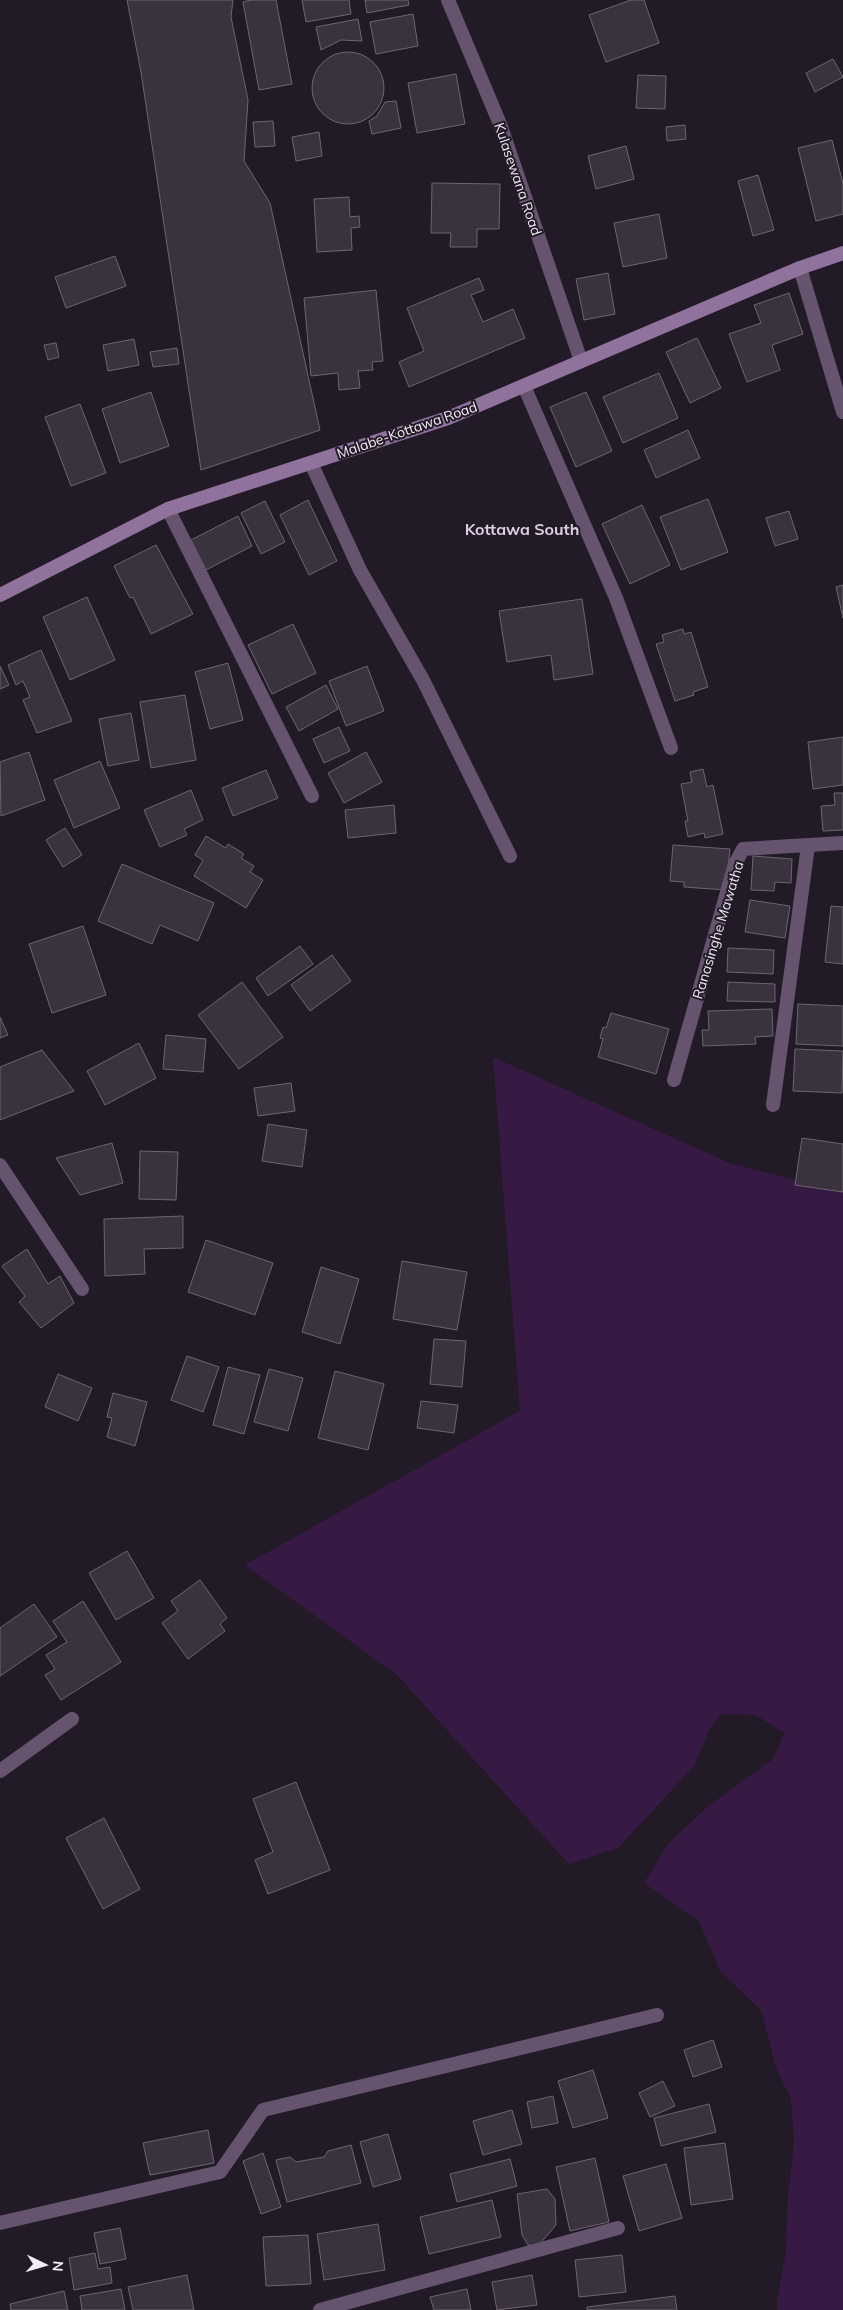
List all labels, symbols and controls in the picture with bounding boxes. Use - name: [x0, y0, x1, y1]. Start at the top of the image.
- street label: Kulasewana Road: [490, 120, 546, 238]
- street label: Malabe-Kottawa Road: [334, 398, 480, 462]
- district label: Kottawa South: [465, 519, 579, 539]
- street label: Ranasinghe Mawatha: [688, 859, 748, 1001]
- north arrow: [20, 2240, 70, 2290]
- text: N: [49, 2260, 67, 2272]

